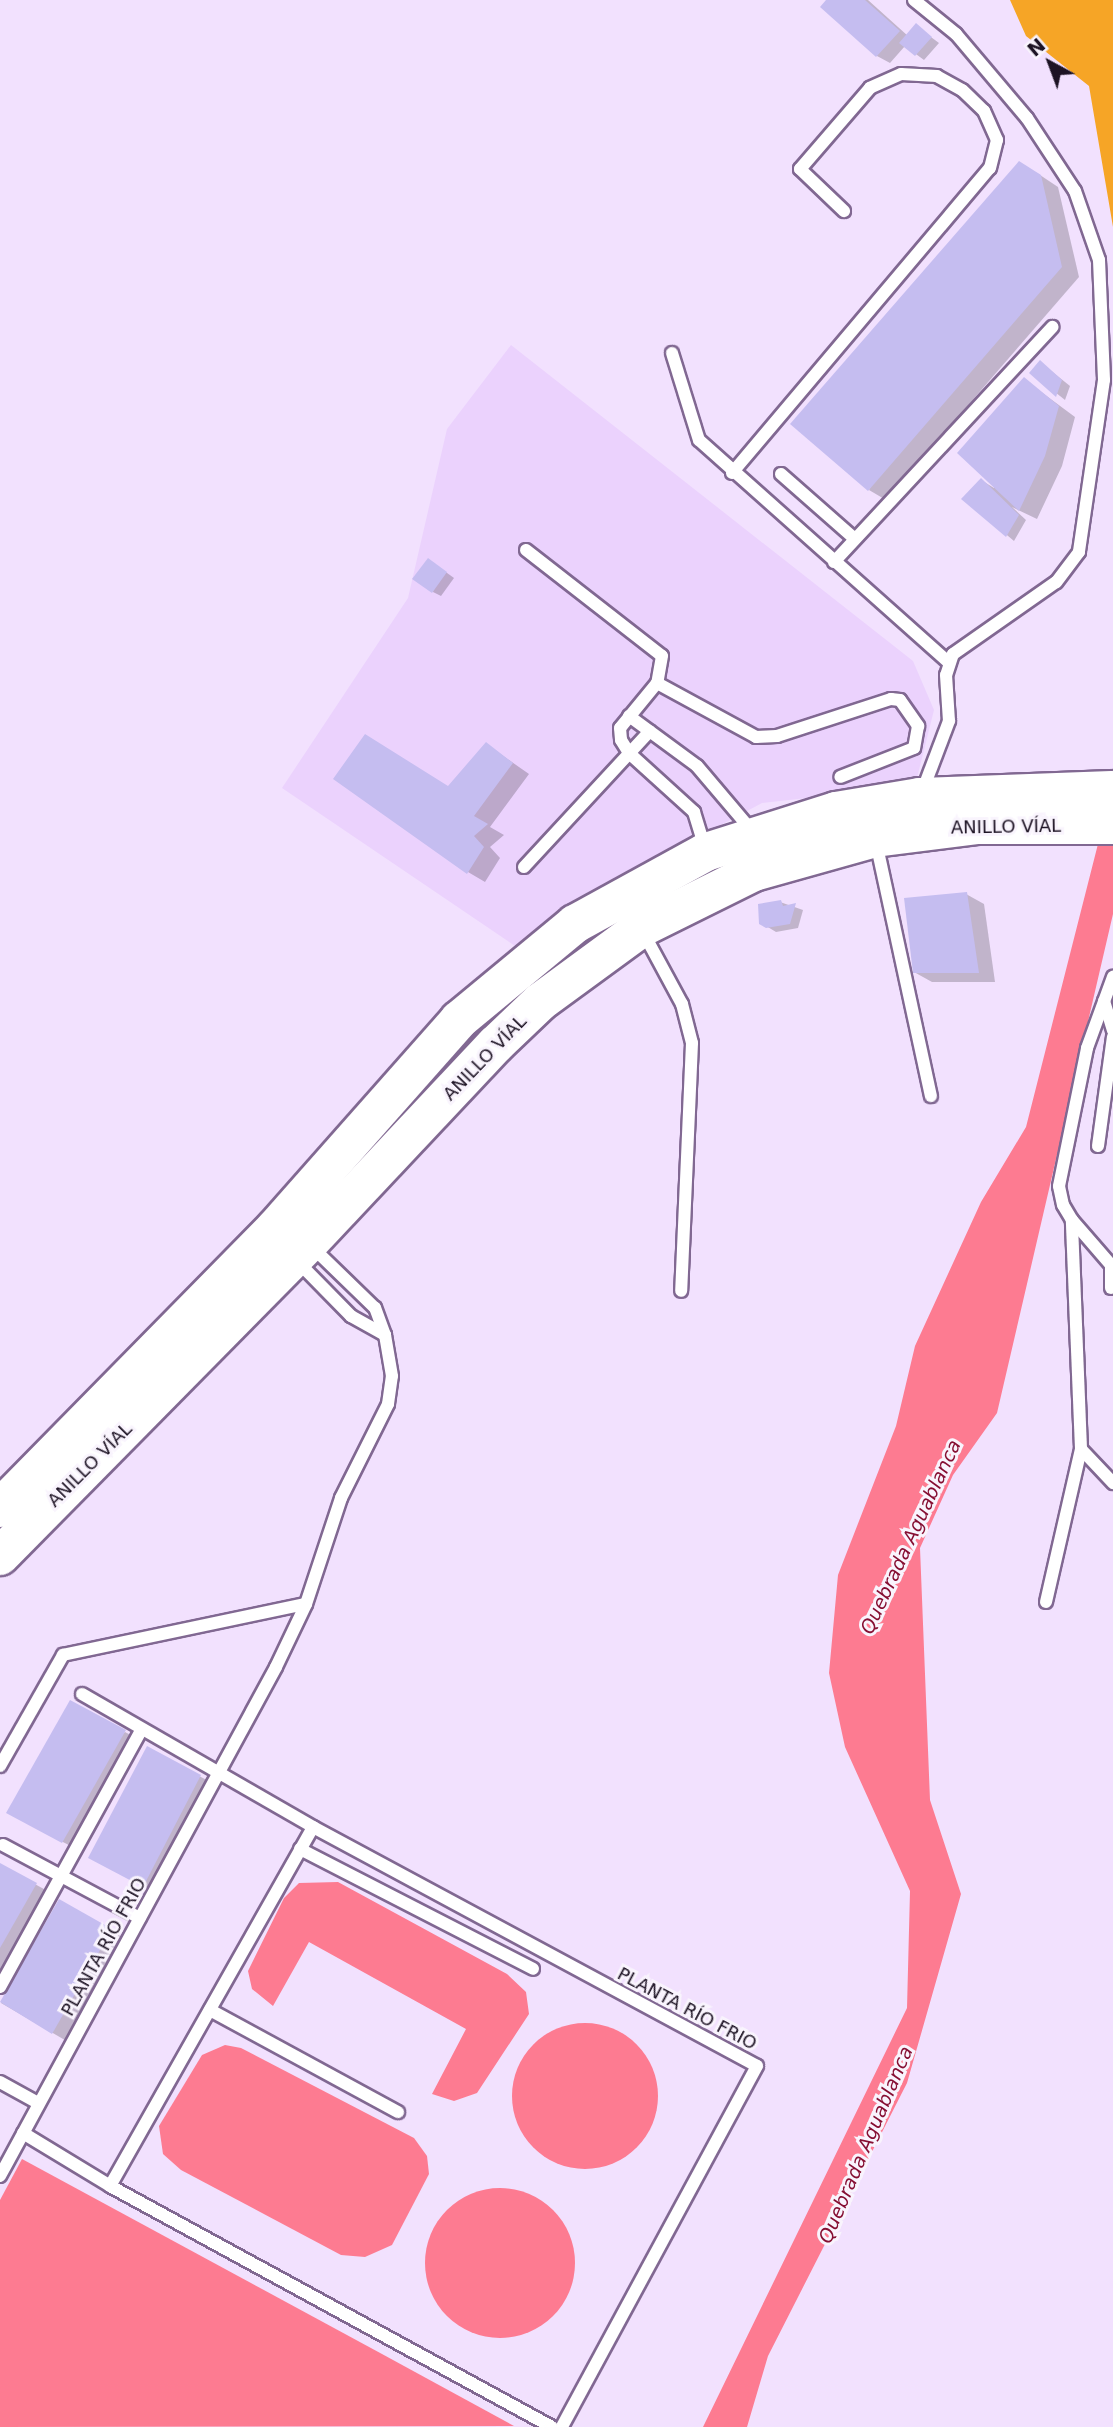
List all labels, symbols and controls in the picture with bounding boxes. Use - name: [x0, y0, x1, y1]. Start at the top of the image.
- north arrow: [1015, 28, 1085, 98]
- text: N: [1023, 34, 1049, 61]
- street label: ANILLO VÍAL: [951, 815, 1061, 839]
- street label: ANILLO VÍAL: [439, 1011, 531, 1105]
- street label: ANILLO VÍAL: [43, 1418, 137, 1512]
- water label: Quebrada Aguablanca: [856, 1436, 966, 1638]
- street label: PLANTA RÍO FRIO: [57, 1874, 151, 2020]
- street label: PLANTA RÍO FRIO: [614, 1963, 760, 2055]
- water label: Quebrada Aguablanca: [814, 2043, 918, 2247]

